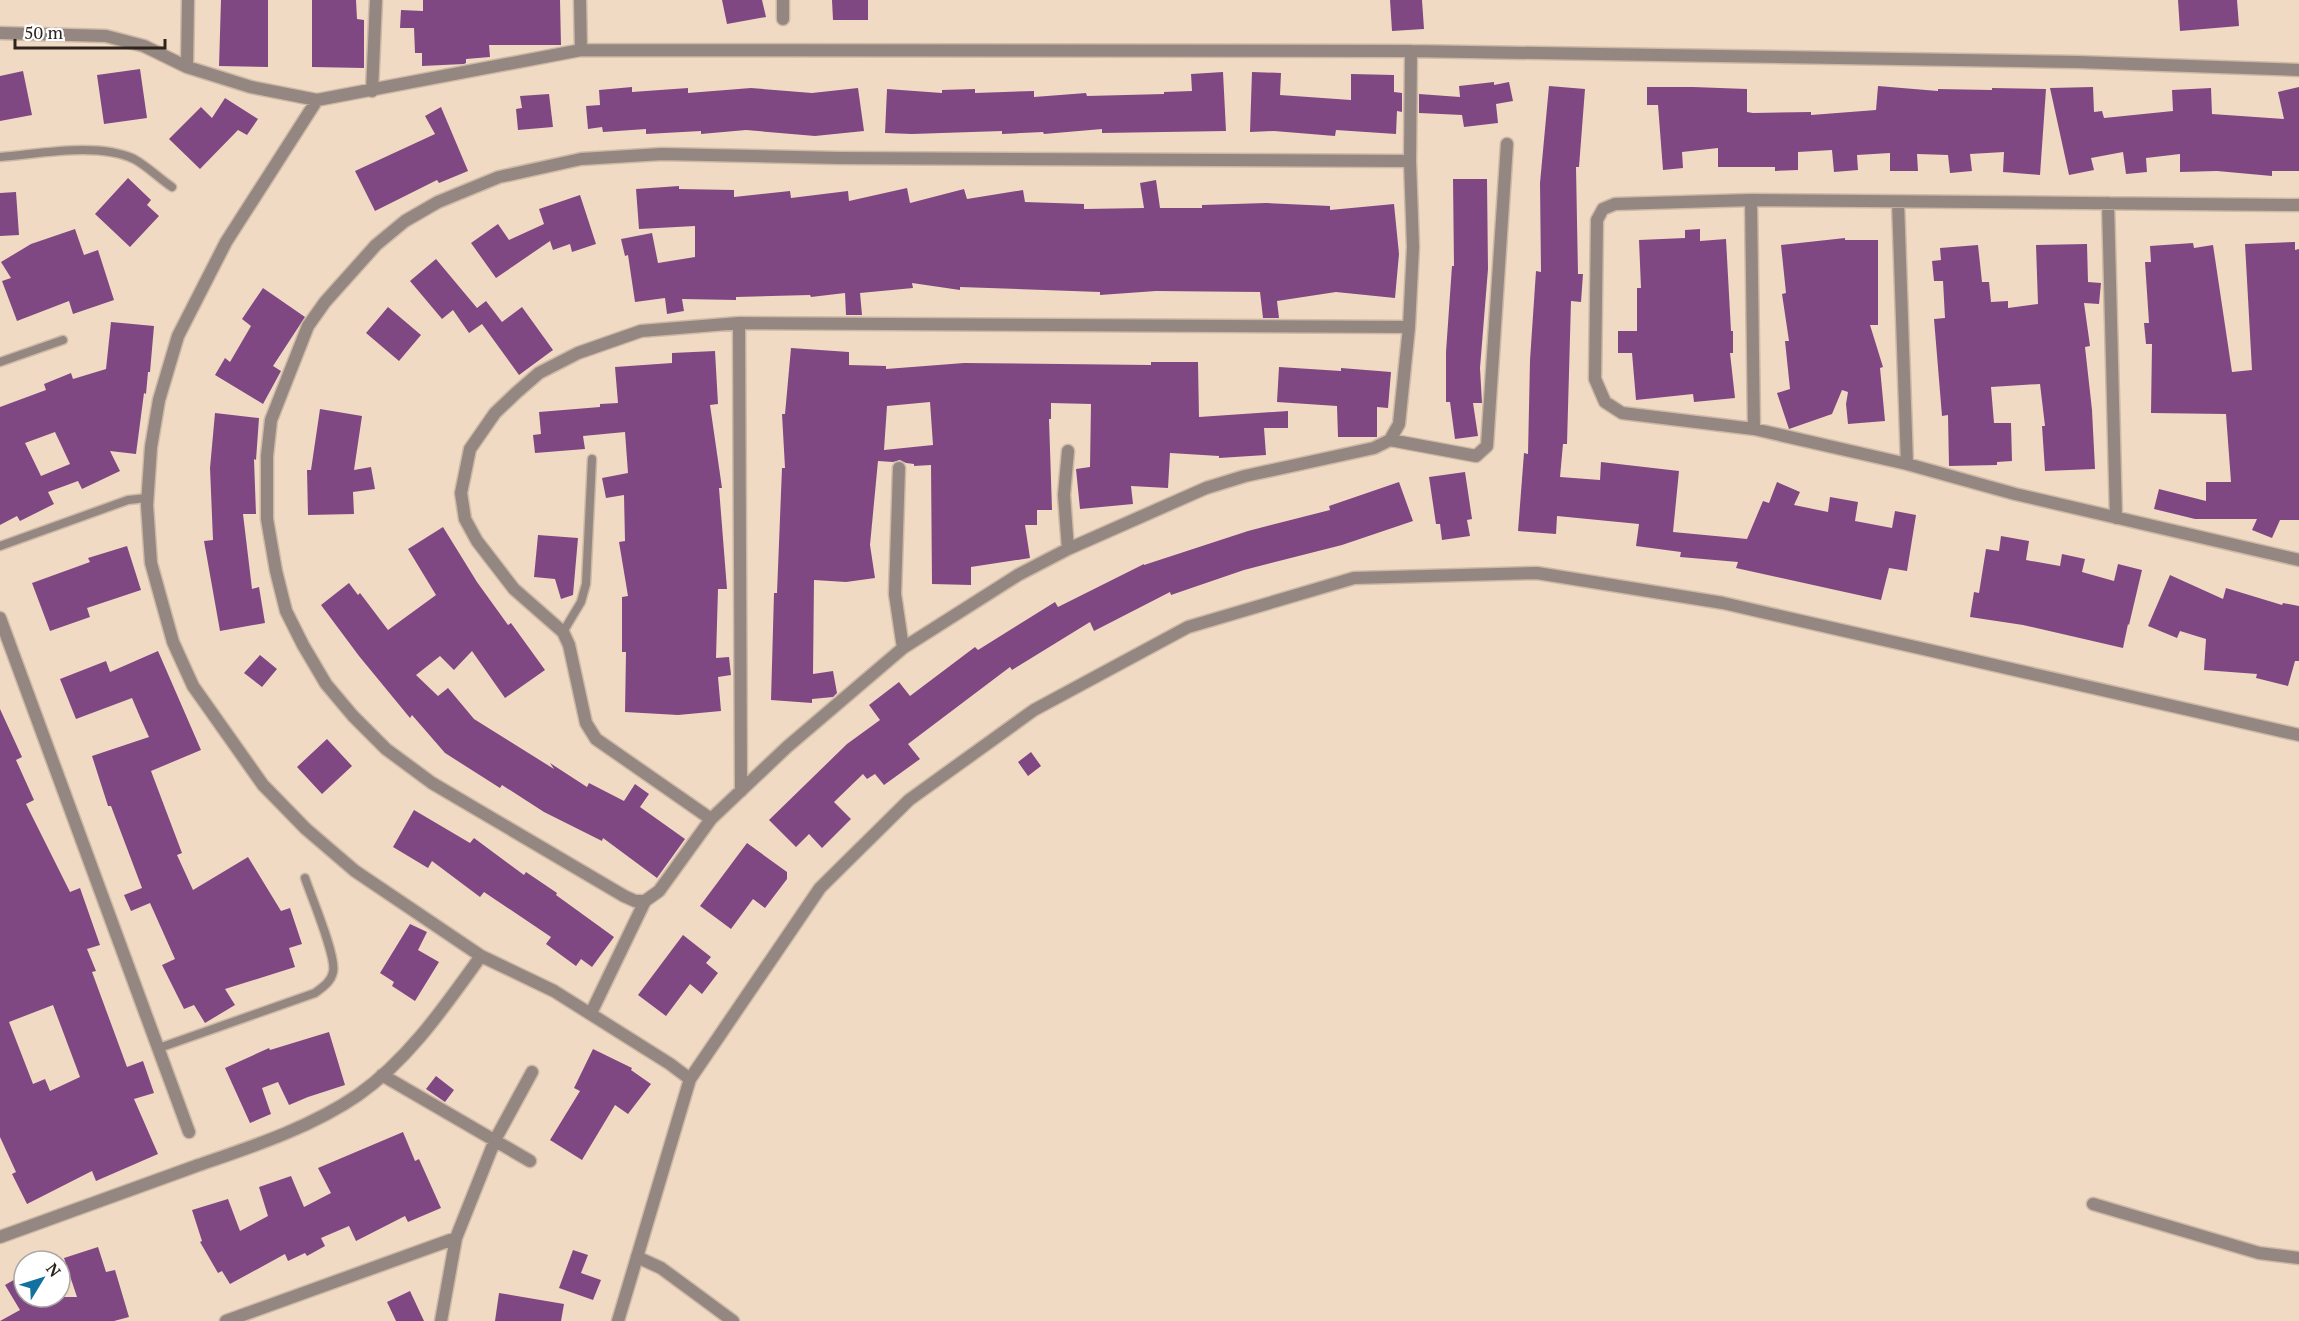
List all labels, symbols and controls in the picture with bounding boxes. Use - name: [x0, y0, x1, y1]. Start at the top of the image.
- scale bar: [15, 12, 165, 50]
- text: 50 m: [24, 20, 64, 44]
- north arrow: [12, 1249, 72, 1309]
- text: N: [41, 1258, 66, 1281]

